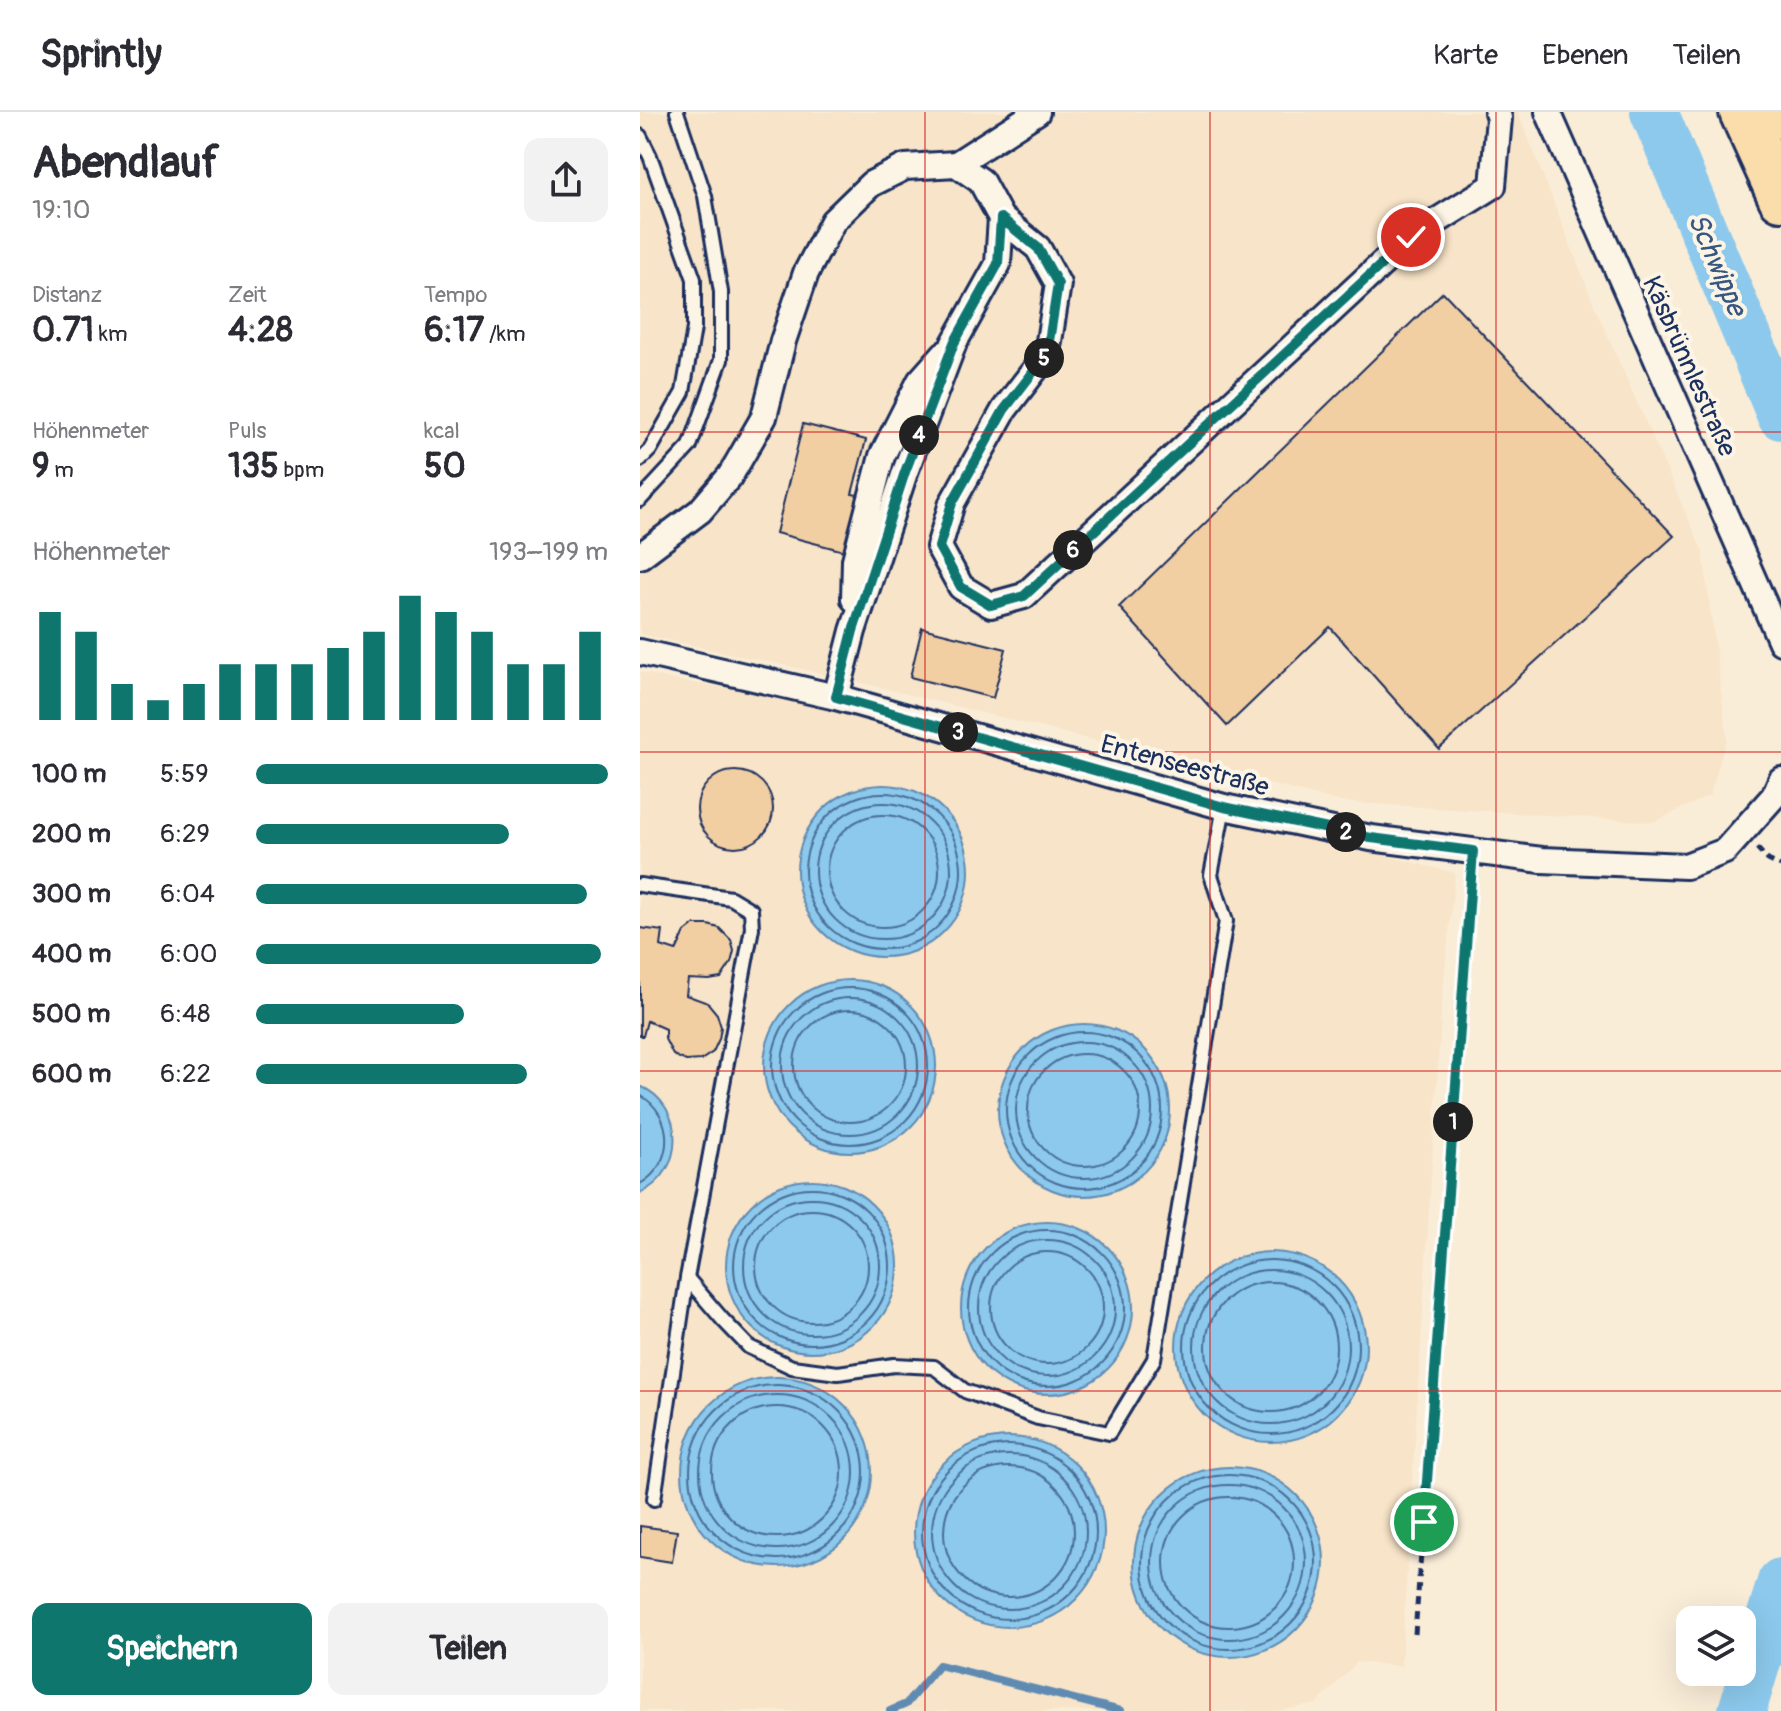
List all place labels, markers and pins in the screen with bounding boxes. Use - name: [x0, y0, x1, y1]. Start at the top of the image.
- pin: [1377, 203, 1445, 271]
- pin: 5: [1024, 338, 1064, 378]
- pin: 4: [899, 415, 939, 455]
- pin: 6: [1053, 530, 1093, 570]
- pin: 3: [938, 712, 978, 752]
- pin: 2: [1326, 812, 1366, 852]
- pin: 1: [1433, 1102, 1473, 1142]
- pin: [1390, 1488, 1458, 1556]

